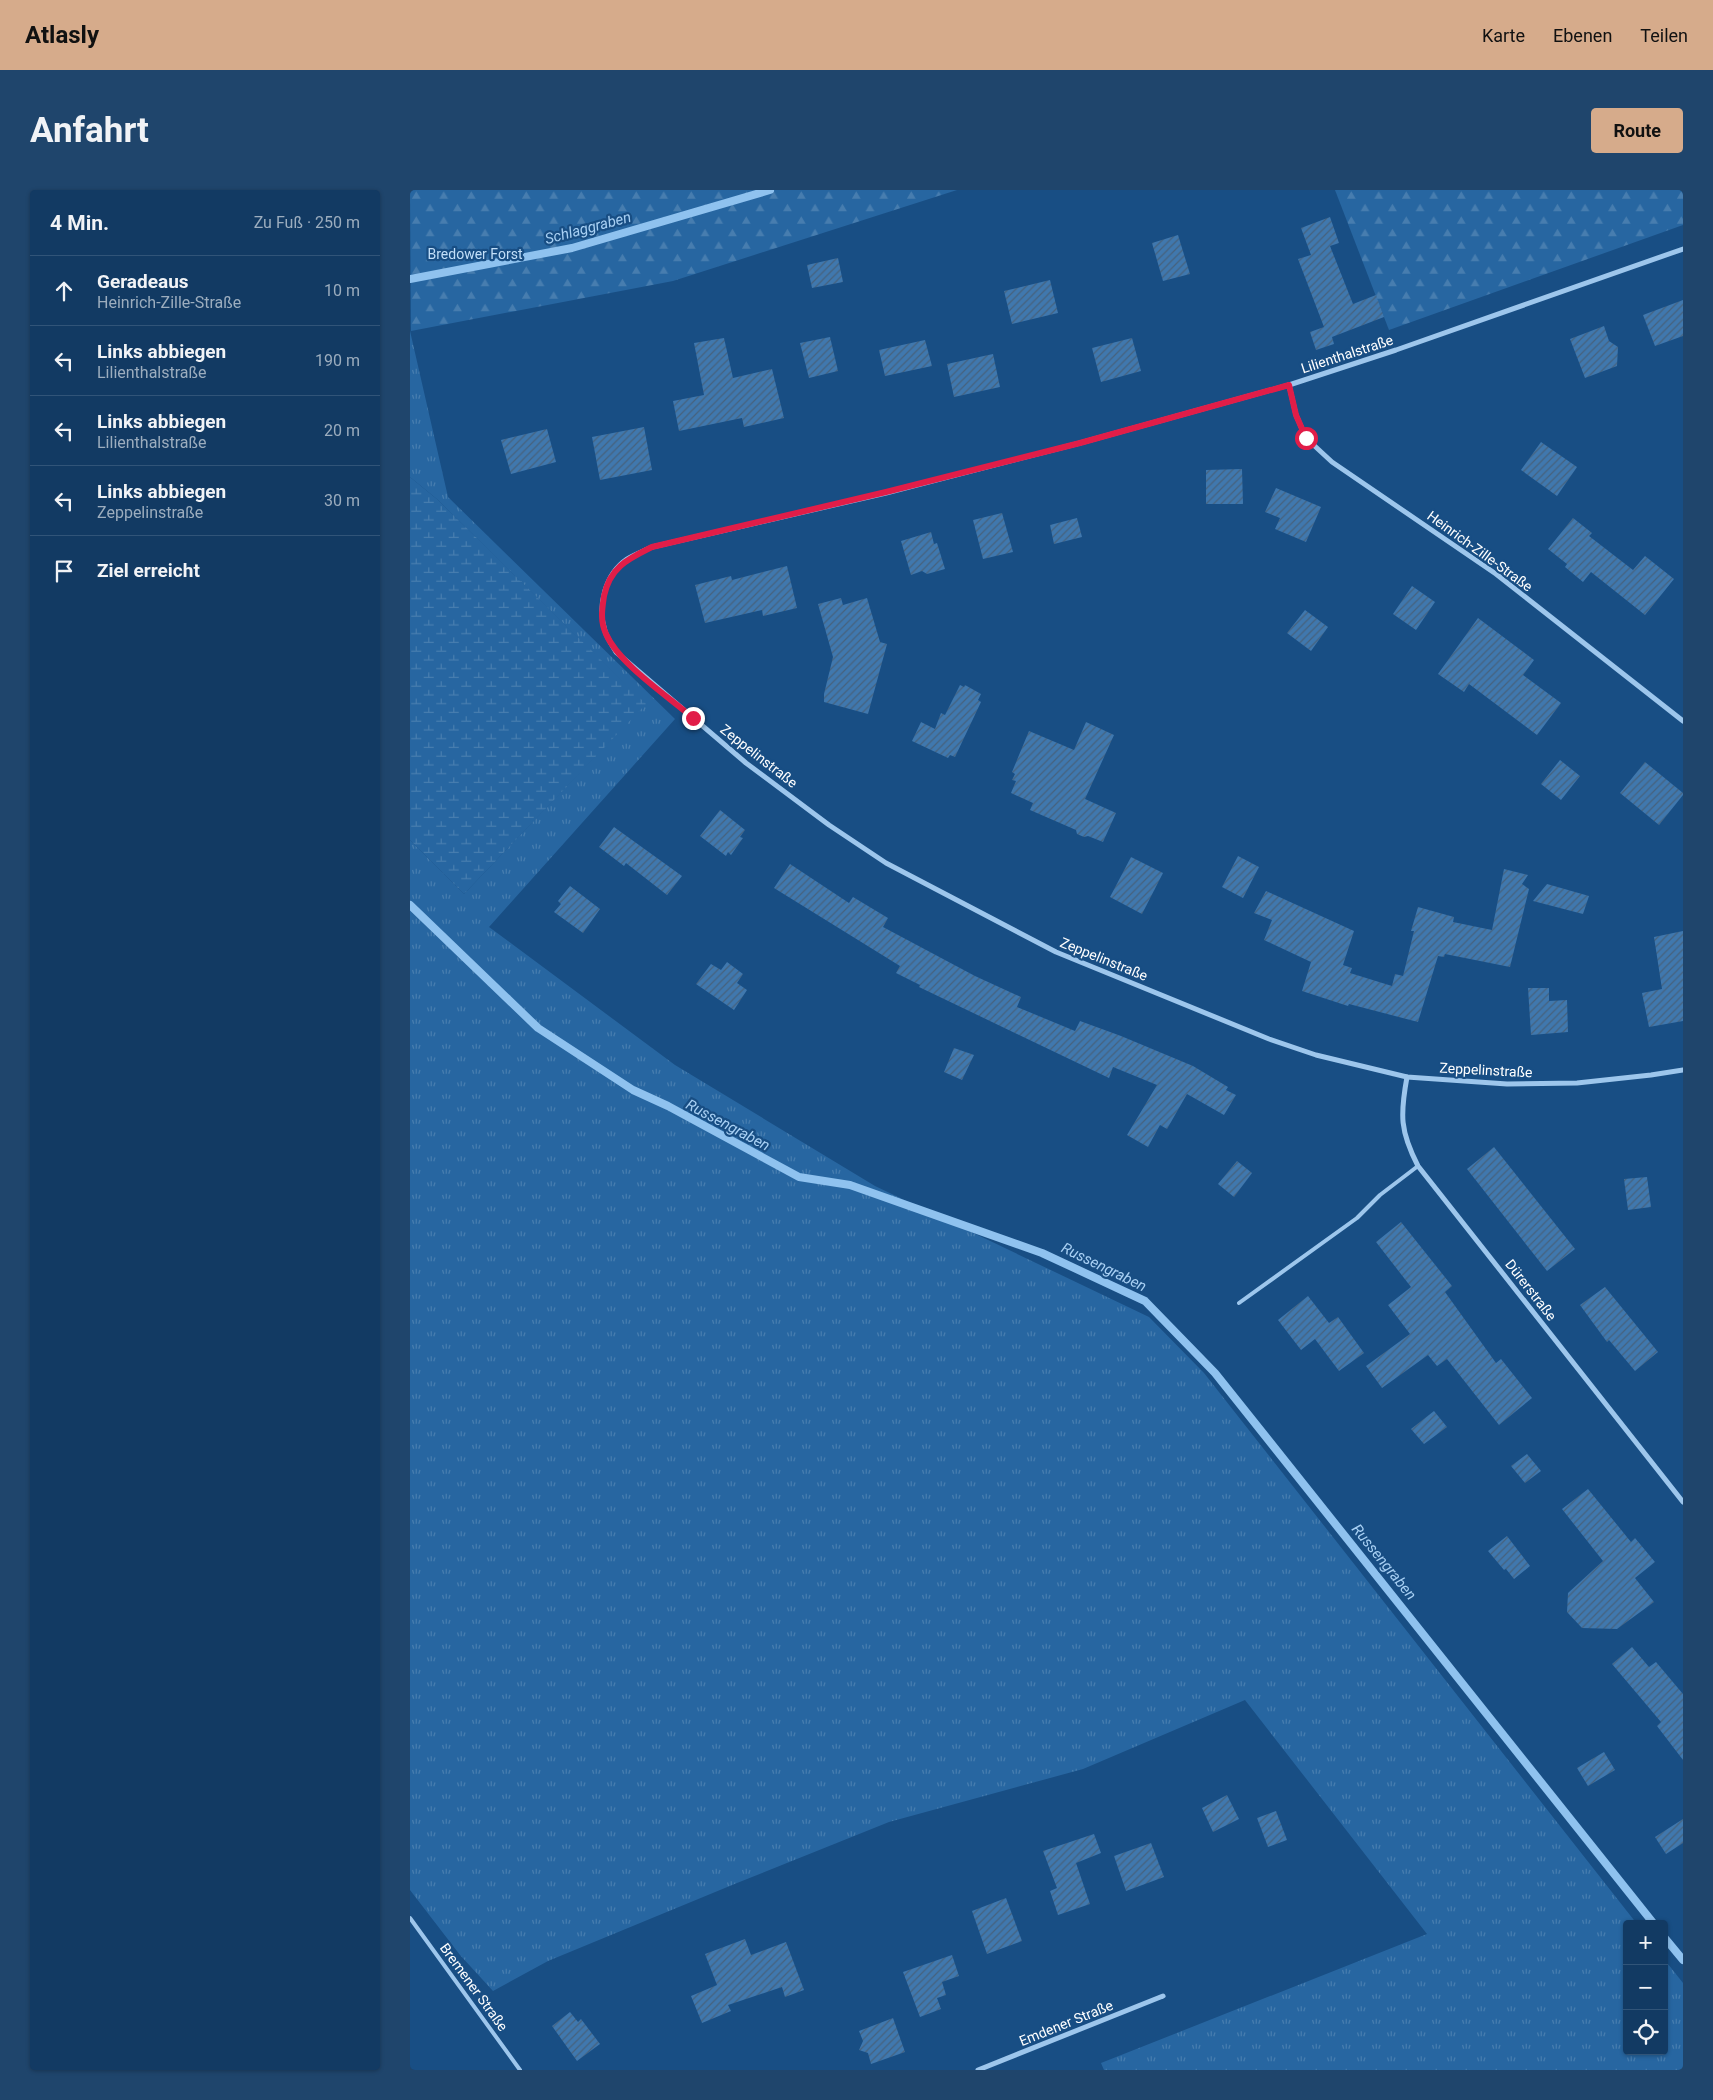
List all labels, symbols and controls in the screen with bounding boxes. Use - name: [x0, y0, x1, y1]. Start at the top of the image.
- text: Atlasly: [25, 21, 99, 49]
- text: Karte: [1482, 25, 1525, 46]
- text: Ebenen: [1553, 25, 1612, 46]
- text: Teilen: [1640, 25, 1688, 46]
- button: Route: [1591, 108, 1683, 153]
- text: Anfahrt: [30, 110, 149, 151]
- water label: Schlaggraben: [543, 208, 633, 248]
- text: 4 Min.: [50, 211, 109, 235]
- text: Zu Fuß · 250 m: [254, 213, 360, 232]
- park label: Bredower Forst: [428, 246, 523, 262]
- text: Geradeaus: [97, 270, 189, 293]
- icon: ahead: [50, 277, 78, 305]
- text: 10 m: [324, 281, 360, 300]
- text: Heinrich-Zille-Straße: [97, 293, 241, 312]
- street label: Lilienthalstraße: [1299, 332, 1395, 376]
- text: Links abbiegen: [97, 340, 226, 363]
- icon: left: [50, 347, 78, 375]
- text: 190 m: [315, 351, 360, 370]
- text: Lilienthalstraße: [97, 363, 207, 382]
- text: Links abbiegen: [97, 410, 226, 433]
- icon: left: [50, 417, 78, 445]
- text: 20 m: [324, 421, 360, 440]
- route start: [1295, 427, 1318, 450]
- text: Lilienthalstraße: [97, 433, 207, 452]
- text: Links abbiegen: [97, 480, 226, 503]
- icon: left: [50, 487, 78, 515]
- text: 30 m: [324, 491, 360, 510]
- text: Zeppelinstraße: [97, 503, 203, 522]
- street label: Heinrich-Zille-Straße: [1424, 507, 1536, 595]
- icon: arrive: [50, 557, 78, 585]
- text: Ziel erreicht: [97, 559, 200, 582]
- route end: [682, 707, 705, 730]
- street label: Zeppelinstraße: [717, 721, 801, 791]
- street label: Zeppelinstraße: [1058, 934, 1150, 984]
- street label: Zeppelinstraße: [1439, 1060, 1533, 1080]
- water label: Russengraben: [683, 1095, 773, 1155]
- water label: Russengraben: [1059, 1239, 1149, 1295]
- street label: Dürerstraße: [1502, 1256, 1560, 1324]
- water label: Russengraben: [1348, 1520, 1420, 1604]
- map controls: [1623, 1920, 1668, 2055]
- button: +: [1623, 1920, 1668, 1965]
- street label: Bremener Straße: [437, 1940, 511, 2034]
- button: −: [1623, 1965, 1668, 2010]
- street label: Emdener Straße: [1017, 1997, 1115, 2049]
- button: locate: [1623, 2010, 1668, 2055]

